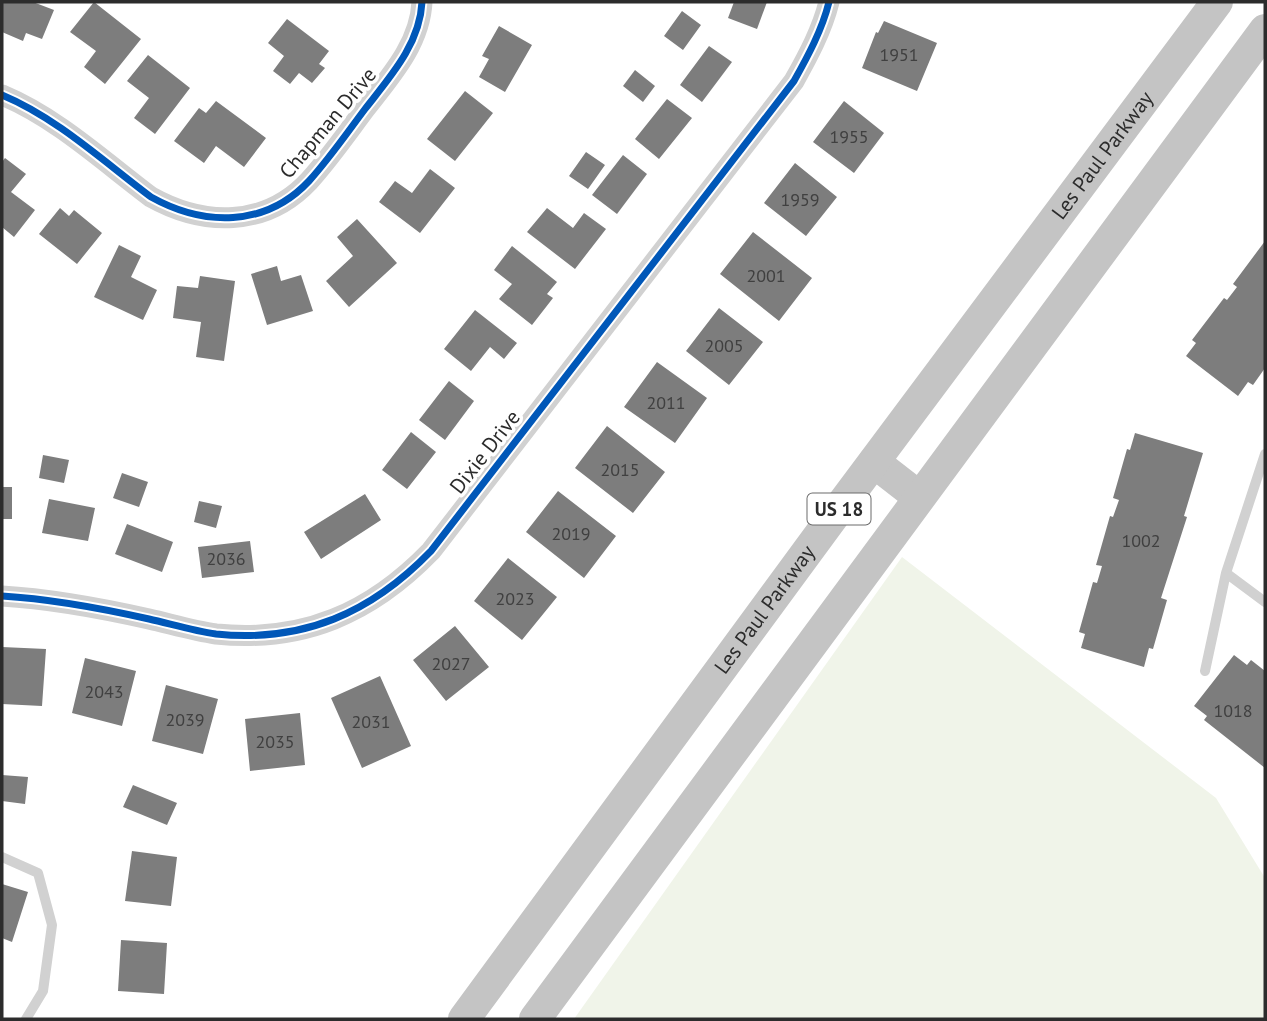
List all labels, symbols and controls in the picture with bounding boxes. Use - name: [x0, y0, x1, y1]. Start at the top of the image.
- house number: 1951: [879, 43, 919, 66]
- street label: Chapman Drive: [273, 62, 382, 184]
- street label: Les Paul Parkway: [1045, 85, 1159, 225]
- house number: 1955: [829, 125, 869, 148]
- house number: 1959: [780, 188, 820, 211]
- house number: 2001: [746, 264, 786, 287]
- house number: 2005: [704, 334, 744, 357]
- house number: 2011: [646, 391, 686, 414]
- street label: Dixie Drive: [443, 404, 526, 499]
- house number: 2015: [600, 458, 640, 481]
- road number: US 18: [808, 494, 870, 524]
- house number: 2019: [551, 522, 591, 545]
- house number: 1002: [1121, 529, 1161, 552]
- street label: Les Paul Parkway: [708, 539, 821, 679]
- house number: 2036: [206, 547, 246, 570]
- house number: 2023: [495, 587, 535, 610]
- house number: 2027: [431, 652, 471, 675]
- house number: 2043: [84, 680, 124, 703]
- house number: 1018: [1213, 699, 1253, 722]
- house number: 2039: [165, 708, 205, 731]
- house number: 2031: [351, 710, 391, 733]
- house number: 2035: [255, 730, 295, 753]

